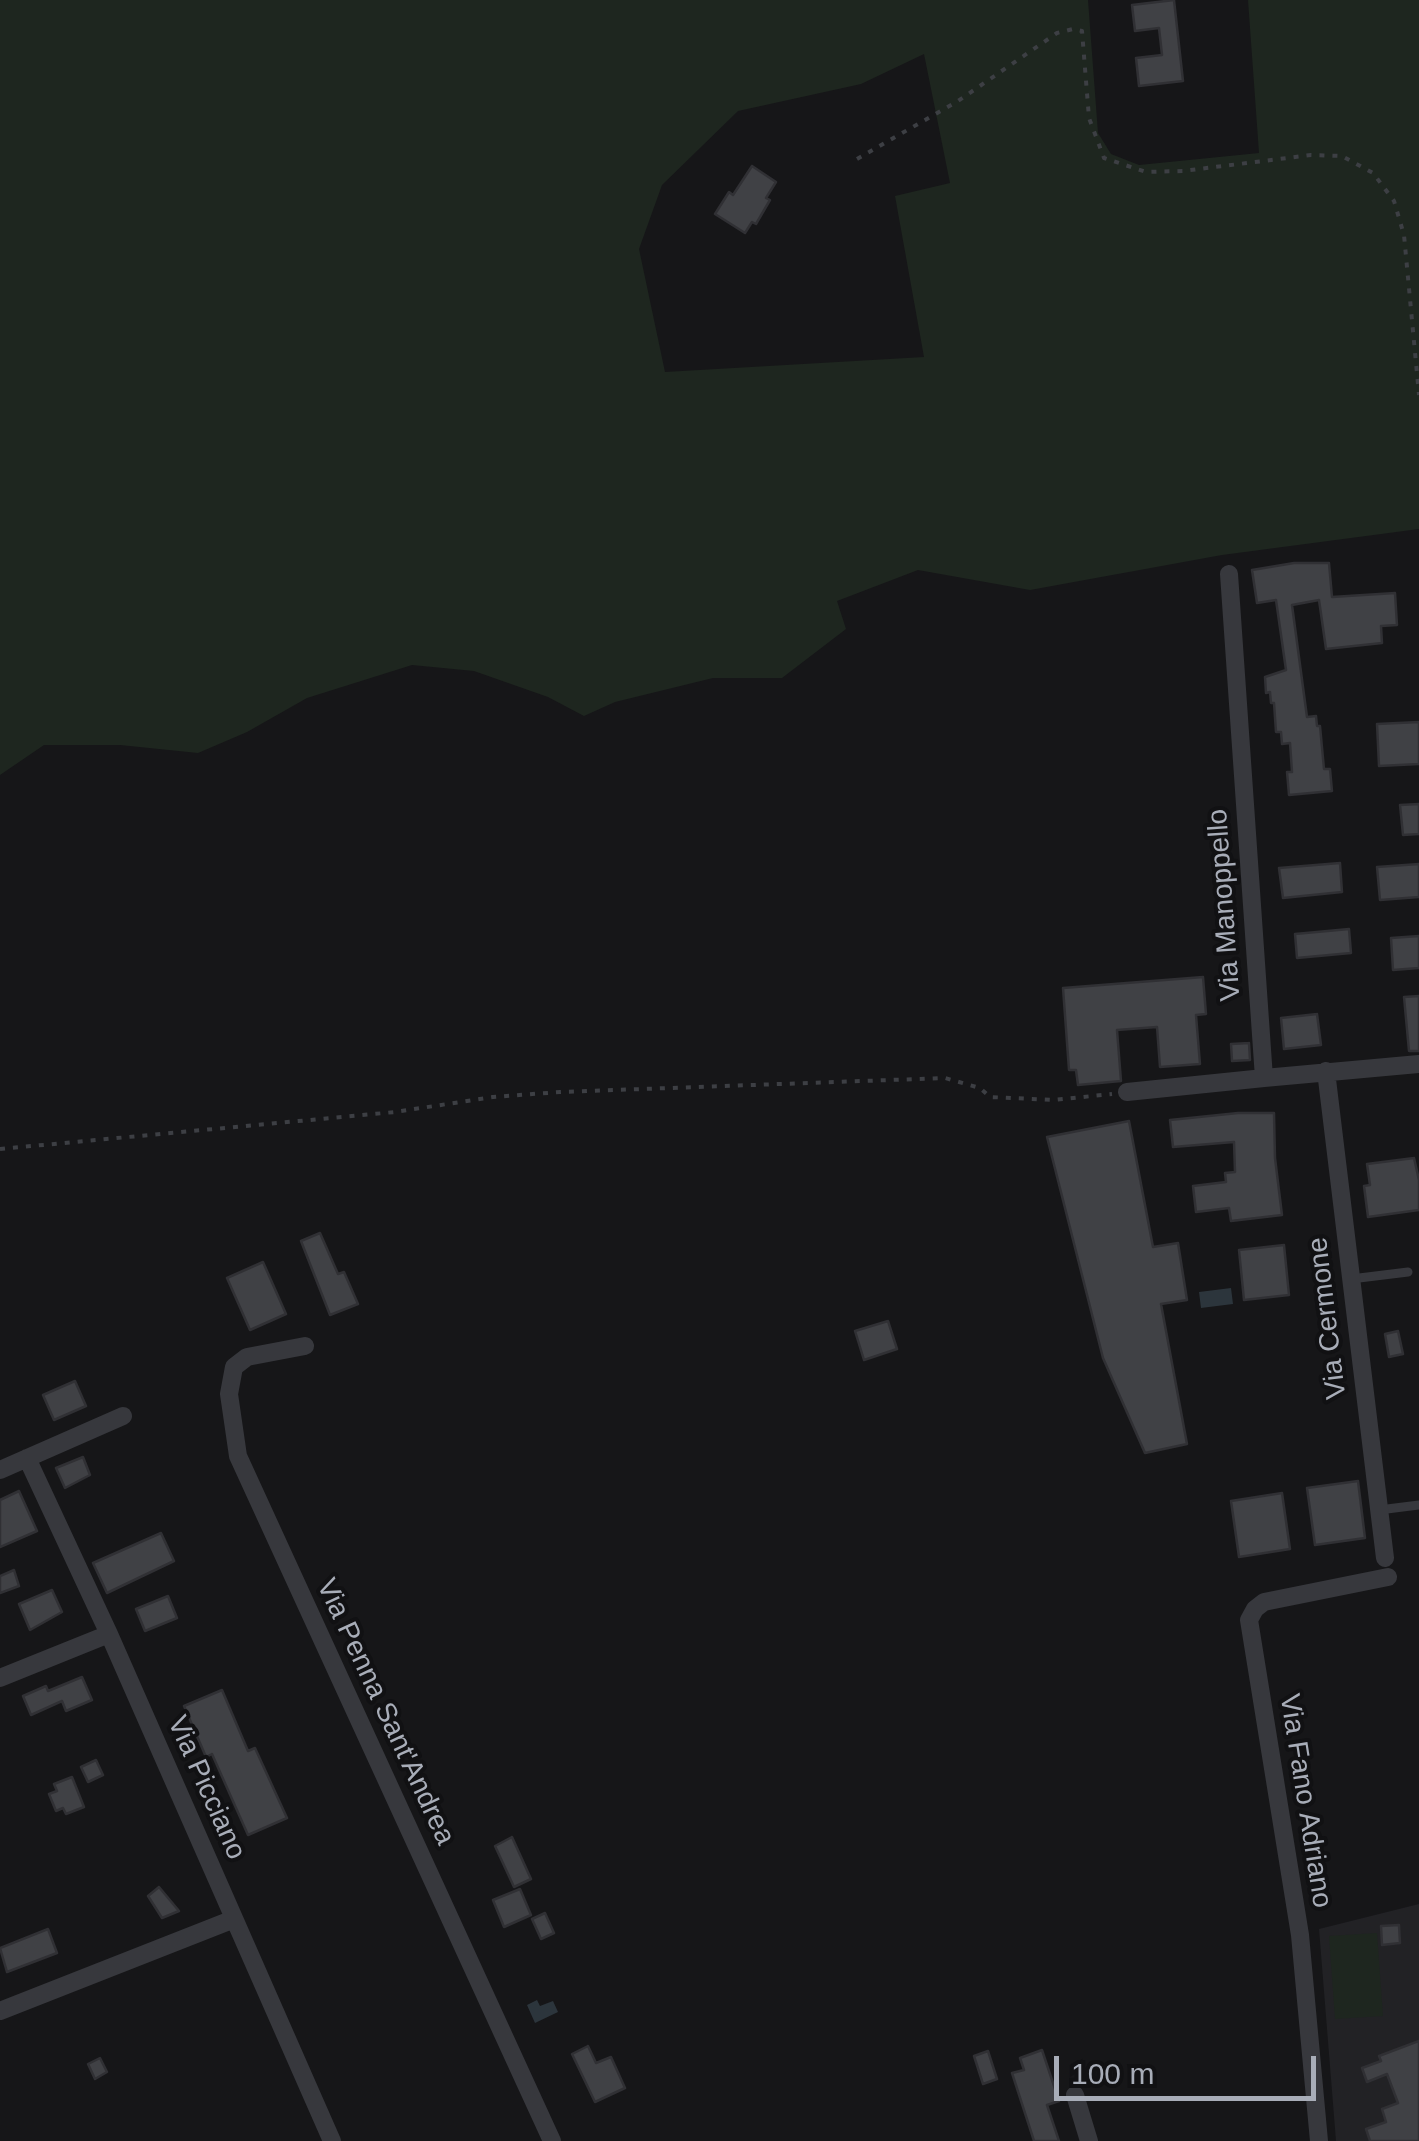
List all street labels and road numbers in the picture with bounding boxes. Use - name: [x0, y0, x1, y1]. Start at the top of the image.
- street label: Via Manoppello: [1202, 808, 1248, 1002]
- street label: Via Cermone: [1301, 1235, 1355, 1401]
- street label: Via Penna Sant'Andrea: [309, 1574, 461, 1850]
- street label: Via Fano Adriano: [1272, 1692, 1338, 1910]
- street label: Via Picciano: [159, 1711, 253, 1865]

